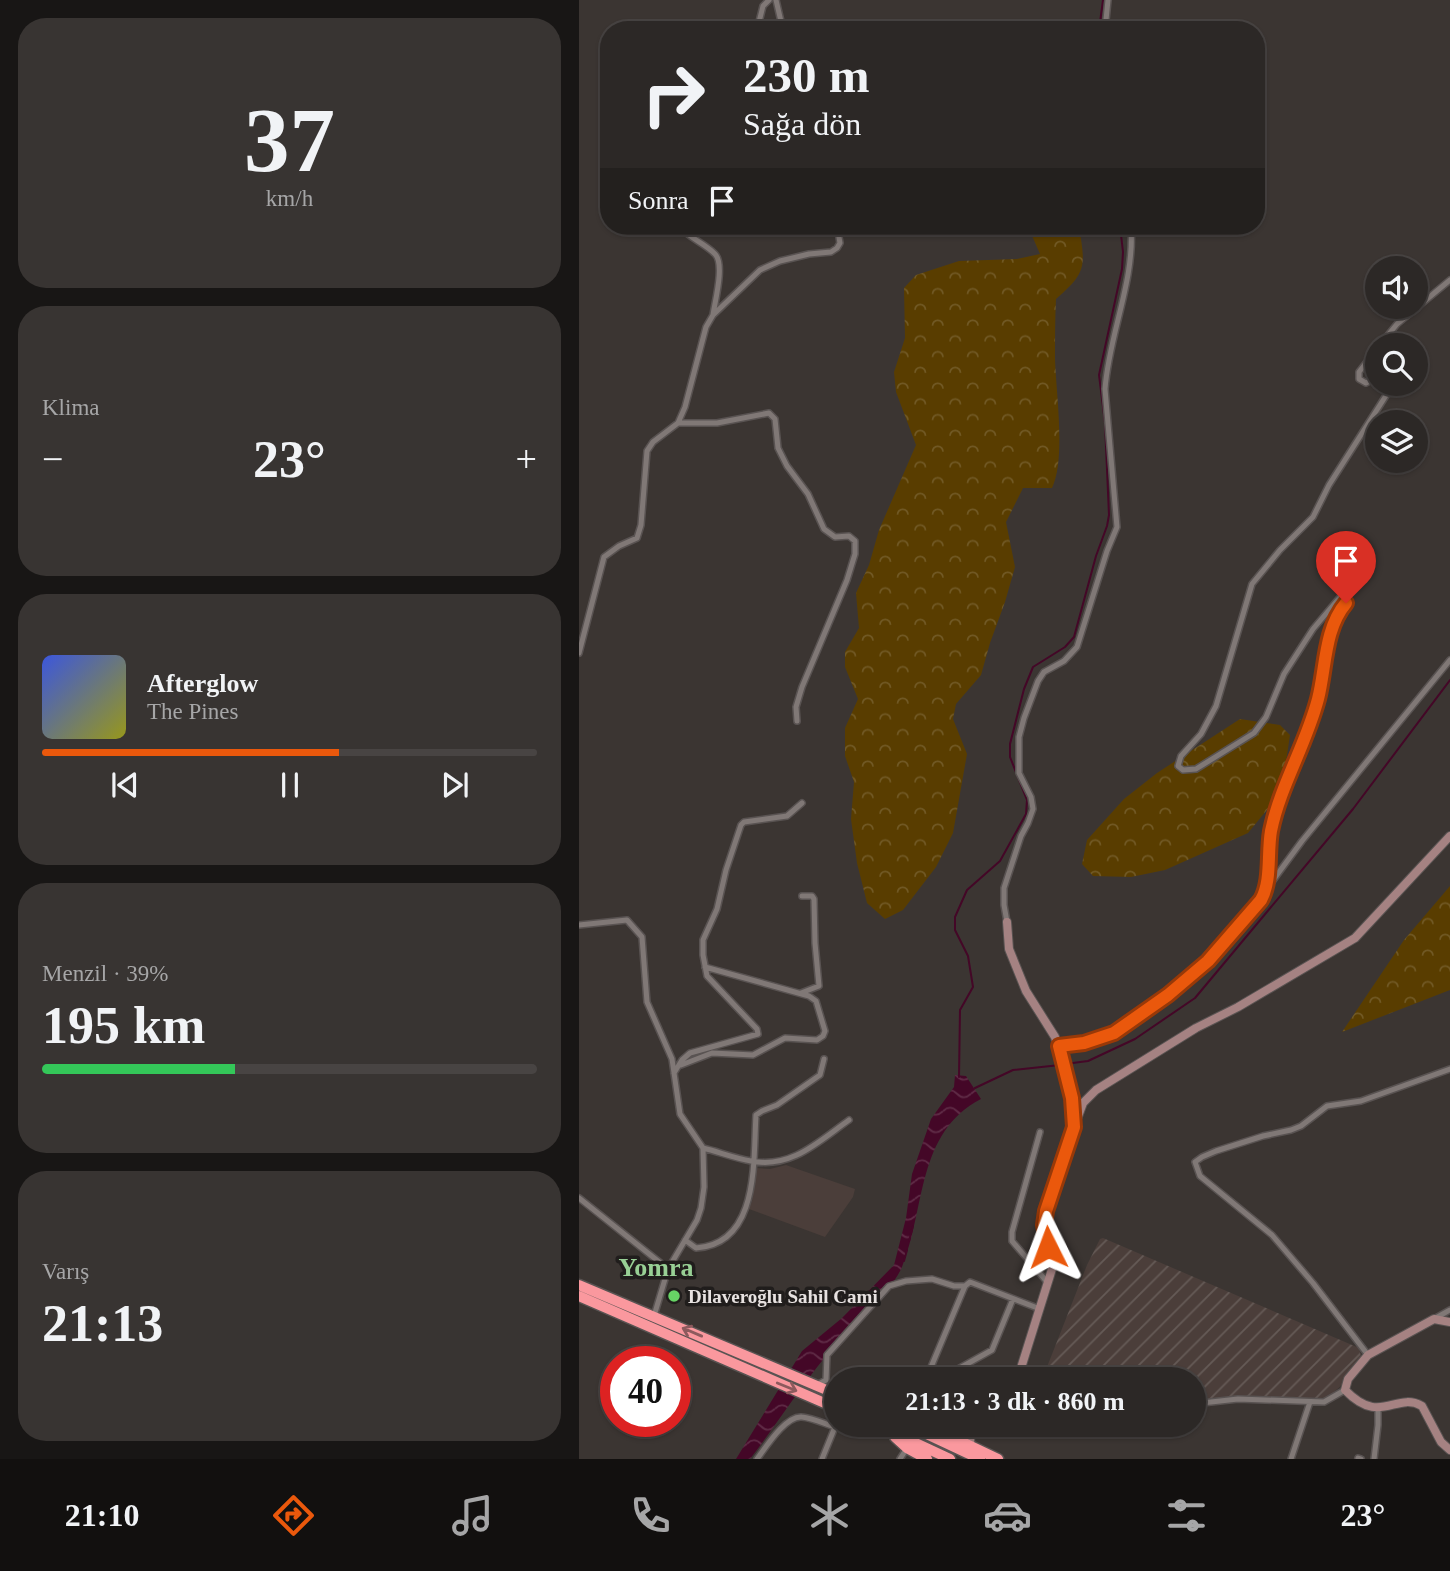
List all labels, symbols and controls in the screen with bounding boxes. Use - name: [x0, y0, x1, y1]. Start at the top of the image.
- text: 230 m: [743, 48, 870, 103]
- icon: right: [628, 49, 719, 140]
- text: 37: [244, 90, 335, 191]
- text: Sağa dön: [743, 106, 861, 142]
- icon: arrive: [703, 182, 741, 220]
- text: km/h: [266, 186, 313, 211]
- text: Sonra: [628, 186, 689, 215]
- map controls: [1365, 256, 1428, 473]
- button: sound: [1365, 256, 1428, 319]
- button: search: [1365, 333, 1428, 396]
- text: Klima: [42, 395, 100, 420]
- button: layers: [1365, 410, 1428, 473]
- text: 23°: [253, 431, 326, 488]
- text: −: [42, 438, 63, 480]
- text: +: [516, 438, 537, 480]
- pin: [1316, 531, 1376, 603]
- icon: arrive: [1327, 542, 1365, 580]
- text: Afterglow: [147, 669, 258, 698]
- text: The Pines: [147, 699, 238, 724]
- icon: previous: [106, 766, 144, 804]
- icon: pause: [271, 766, 309, 804]
- icon: next: [436, 766, 474, 804]
- text: Menzil · 39%: [42, 961, 168, 986]
- text: 195 km: [42, 997, 205, 1054]
- position arrow: [1011, 1210, 1085, 1284]
- district label: Yomra: [618, 1253, 694, 1282]
- text: Varış: [42, 1259, 89, 1284]
- place label: Dilaveroğlu Sahil Cami: [688, 1286, 878, 1307]
- marker: Dilaveroğlu Sahil Cami: [666, 1288, 682, 1304]
- text: 21:13: [42, 1295, 163, 1352]
- one-way arrow: [681, 1325, 703, 1338]
- speed limit sign: 40: [600, 1346, 691, 1437]
- one-way arrow: [776, 1382, 798, 1395]
- text: 21:13 · 3 dk · 860 m: [905, 1387, 1125, 1416]
- icon: directions: [269, 1491, 318, 1540]
- icon: music: [448, 1491, 497, 1540]
- icon: phone: [626, 1491, 675, 1540]
- icon: climate: [805, 1491, 854, 1540]
- icon: car: [983, 1491, 1032, 1540]
- icon: filters: [1162, 1491, 1211, 1540]
- text: 21:10: [65, 1497, 139, 1533]
- text: 23°: [1340, 1497, 1385, 1533]

